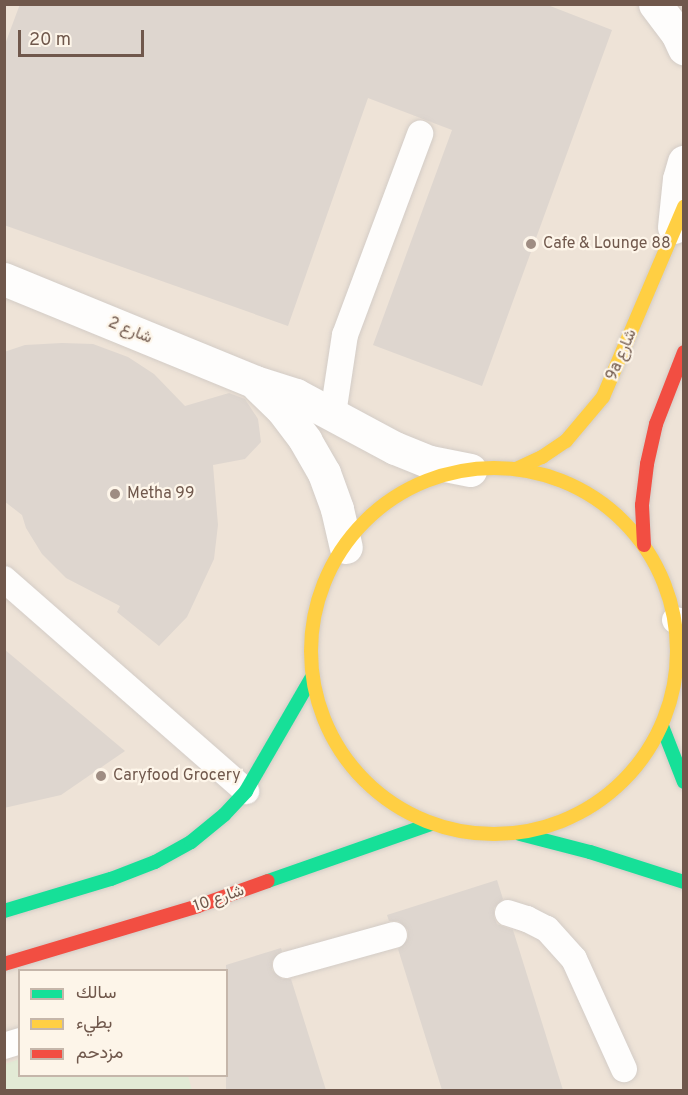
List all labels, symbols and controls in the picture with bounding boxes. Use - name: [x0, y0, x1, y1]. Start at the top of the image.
- scale bar: [21, 18, 147, 56]
- text: 20 m: [29, 29, 71, 52]
- place label: Cafe & Lounge 88: [543, 234, 671, 254]
- marker: Cafe & Lounge 88: [524, 237, 538, 251]
- street label: شارع 2: [105, 314, 155, 348]
- street label: 9a شارع: [603, 326, 641, 384]
- place label: Metha 99: [127, 484, 194, 504]
- marker: Metha 99: [108, 487, 122, 501]
- place label: Caryfood Grocery: [113, 766, 241, 786]
- marker: Caryfood Grocery: [94, 769, 108, 783]
- street label: شارع 10: [191, 881, 247, 917]
- legend: [18, 969, 228, 1077]
- text: سالك: [76, 982, 116, 1005]
- text: بطيء: [76, 1012, 112, 1035]
- text: مزدحم: [76, 1042, 123, 1065]

